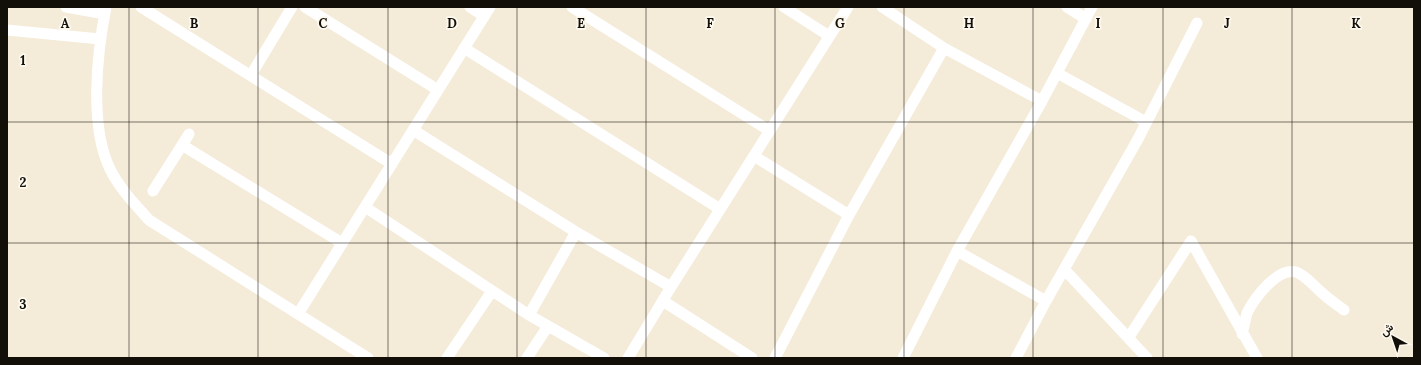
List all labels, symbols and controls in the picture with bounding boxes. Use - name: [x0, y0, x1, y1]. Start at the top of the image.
- text: A: [61, 15, 70, 32]
- text: B: [190, 15, 199, 32]
- text: C: [319, 15, 328, 32]
- text: D: [447, 15, 457, 32]
- text: E: [577, 15, 585, 32]
- text: F: [706, 15, 714, 32]
- text: G: [835, 15, 845, 32]
- text: H: [964, 15, 974, 32]
- text: I: [1095, 15, 1101, 32]
- text: J: [1224, 15, 1230, 32]
- text: K: [1351, 15, 1361, 32]
- text: 1: [20, 52, 26, 69]
- text: 2: [20, 174, 27, 191]
- text: 3: [19, 296, 27, 313]
- north arrow: [1373, 317, 1413, 357]
- text: ش: [1377, 320, 1396, 339]

